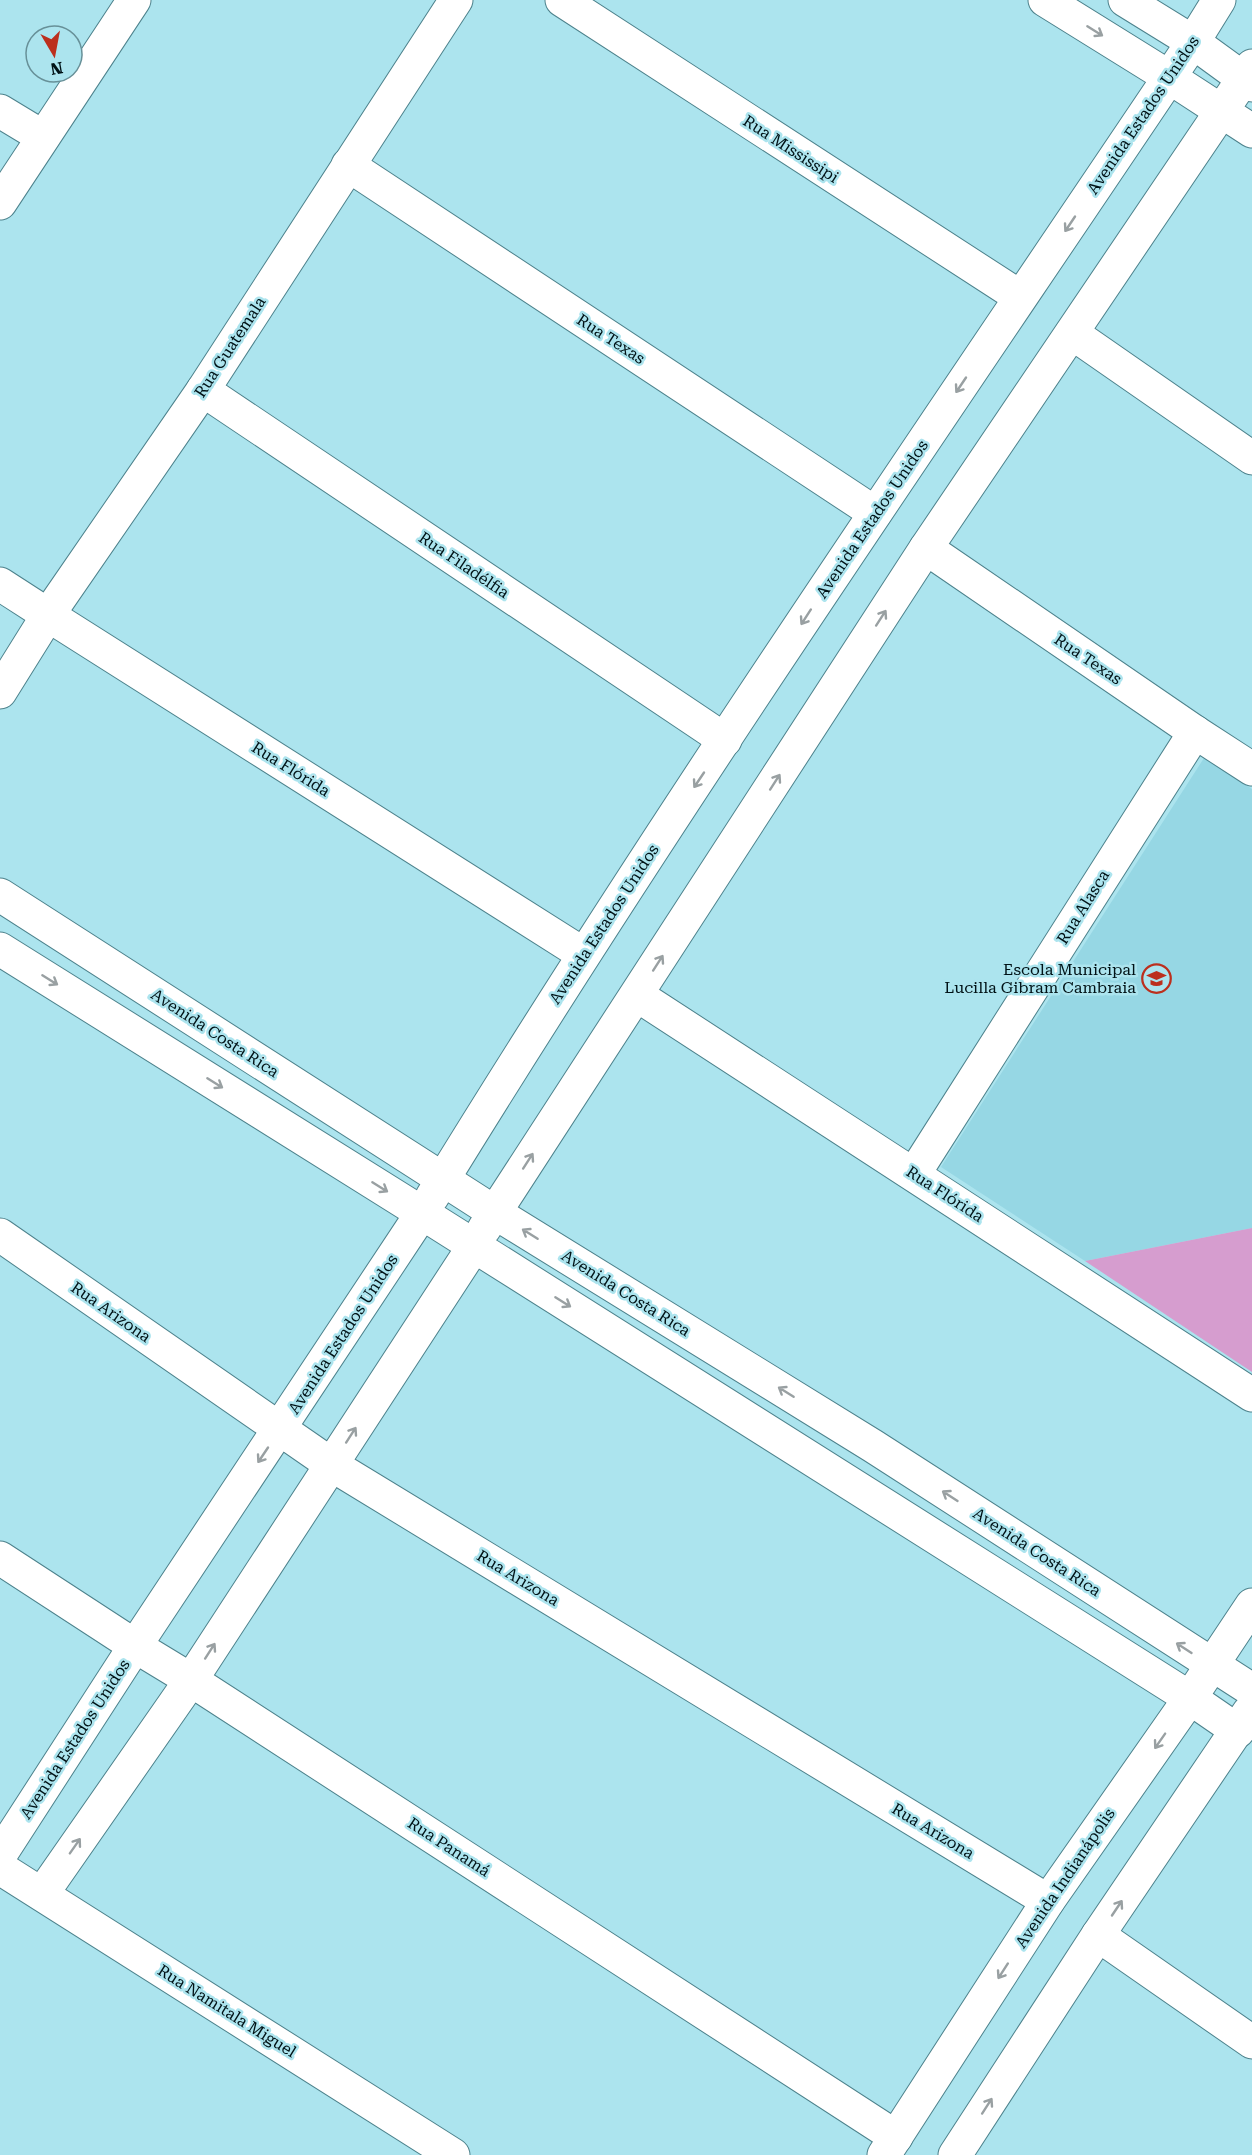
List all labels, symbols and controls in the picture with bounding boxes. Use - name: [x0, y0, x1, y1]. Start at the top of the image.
- north arrow: [24, 24, 84, 84]
- one-way arrow: [1086, 25, 1103, 37]
- street label: Avenida Estados Unidos: [1083, 32, 1203, 198]
- text: N: [49, 58, 64, 79]
- street label: Rua Mississipi: [740, 111, 842, 187]
- one-way arrow: [1064, 215, 1076, 231]
- street label: Rua Guatemala: [190, 293, 270, 401]
- street label: Rua Texas: [573, 310, 649, 368]
- one-way arrow: [955, 377, 967, 393]
- street label: Avenida Estados Unidos: [812, 436, 932, 602]
- street label: Rua Filadélfia: [415, 528, 513, 602]
- one-way arrow: [800, 609, 812, 625]
- one-way arrow: [875, 610, 887, 627]
- street label: Rua Texas: [1051, 630, 1126, 689]
- street label: Rua Flórida: [248, 737, 334, 801]
- one-way arrow: [692, 771, 704, 788]
- one-way arrow: [769, 774, 781, 791]
- street label: Avenida Estados Unidos: [545, 840, 663, 1007]
- street label: Rua Alasca: [1053, 866, 1113, 948]
- one-way arrow: [651, 955, 664, 972]
- place label: Escola Municipal Lucilla Gibram Cambraia: [944, 960, 1136, 997]
- school or university icon: Escola Municipal Lucilla Gibram Cambraia: [1141, 962, 1173, 994]
- one-way arrow: [41, 974, 58, 986]
- street label: Avenida Costa Rica: [148, 985, 283, 1082]
- one-way arrow: [206, 1078, 223, 1090]
- one-way arrow: [521, 1153, 534, 1170]
- street label: Rua Flórida: [903, 1162, 988, 1226]
- one-way arrow: [371, 1181, 388, 1193]
- one-way arrow: [522, 1228, 539, 1240]
- street label: Avenida Costa Rica: [558, 1246, 694, 1341]
- street label: Avenida Estados Unidos: [284, 1250, 402, 1417]
- street label: Rua Arizona: [68, 1278, 155, 1347]
- one-way arrow: [554, 1297, 571, 1309]
- one-way arrow: [778, 1385, 795, 1397]
- one-way arrow: [345, 1427, 357, 1444]
- one-way arrow: [257, 1446, 269, 1462]
- one-way arrow: [943, 1490, 959, 1502]
- street label: Avenida Costa Rica: [970, 1504, 1105, 1601]
- street label: Rua Arizona: [473, 1546, 563, 1610]
- one-way arrow: [1176, 1641, 1193, 1654]
- one-way arrow: [204, 1644, 216, 1660]
- street label: Avenida Estados Unidos: [16, 1655, 134, 1822]
- one-way arrow: [1154, 1732, 1166, 1748]
- street label: Rua Arizona: [888, 1799, 978, 1863]
- street label: Avenida Indianápolis: [1011, 1804, 1119, 1951]
- street label: Rua Panamá: [404, 1813, 494, 1881]
- one-way arrow: [69, 1839, 81, 1855]
- one-way arrow: [1111, 1900, 1123, 1917]
- street label: Rua Namitala Miguel: [154, 1961, 300, 2061]
- one-way arrow: [997, 1962, 1009, 1979]
- one-way arrow: [981, 2098, 993, 2115]

